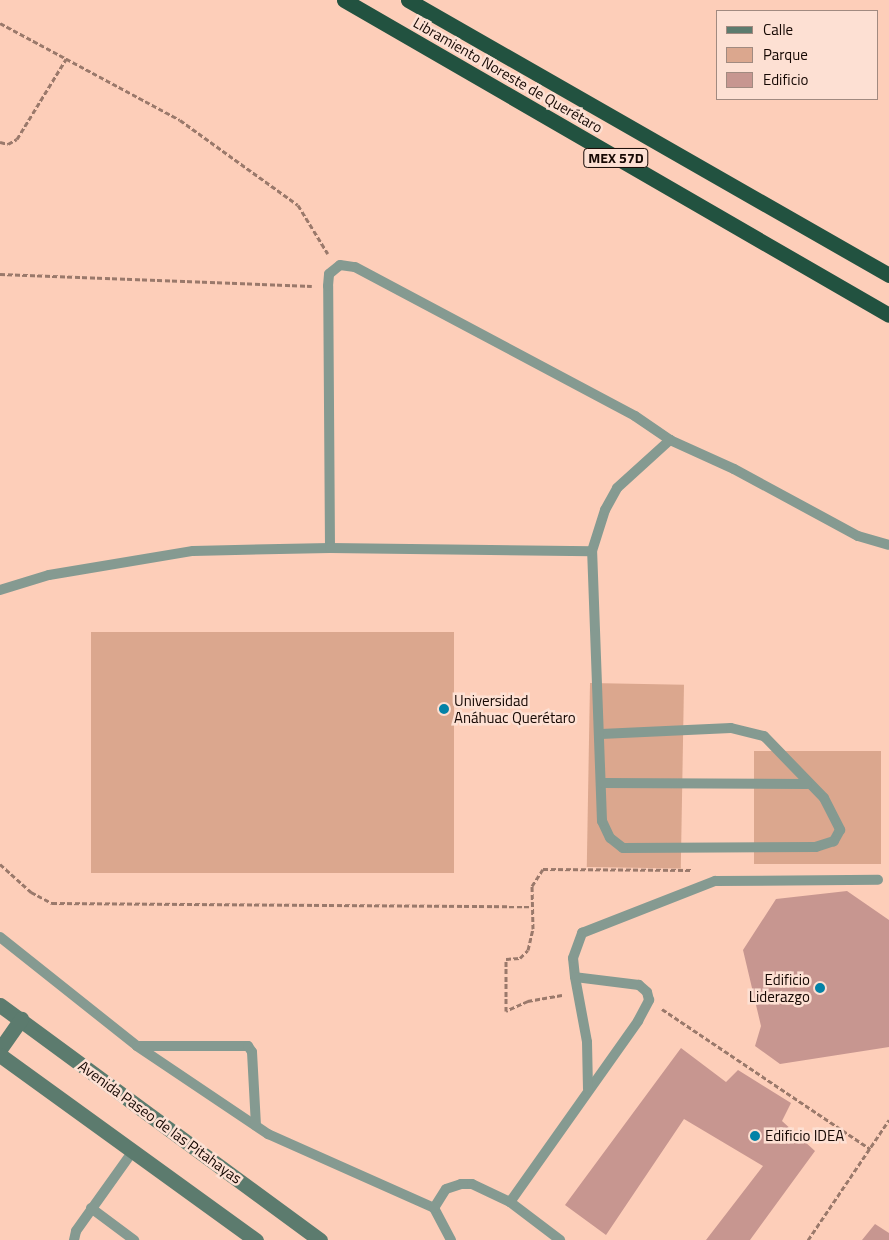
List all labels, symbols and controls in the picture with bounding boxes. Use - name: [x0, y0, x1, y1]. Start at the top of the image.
- legend: [716, 10, 879, 100]
- street label: Libramiento Noreste de Querétaro: [410, 13, 606, 137]
- text: Calle: [763, 18, 793, 41]
- text: Parque: [763, 43, 808, 66]
- text: Edificio: [763, 68, 808, 91]
- road number: MEX 57D: [582, 146, 650, 170]
- place label: Universidad Anáhuac Querétaro: [454, 691, 576, 726]
- marker: Universidad Anáhuac Querétaro: [438, 703, 450, 715]
- place label: Edificio Liderazgo: [749, 970, 810, 1005]
- marker: Edificio Liderazgo: [814, 982, 826, 994]
- street label: Avenida Paseo de las Pitahayas: [75, 1057, 245, 1187]
- place label: Edificio IDEA: [765, 1127, 844, 1145]
- marker: Edificio IDEA: [749, 1130, 761, 1142]

